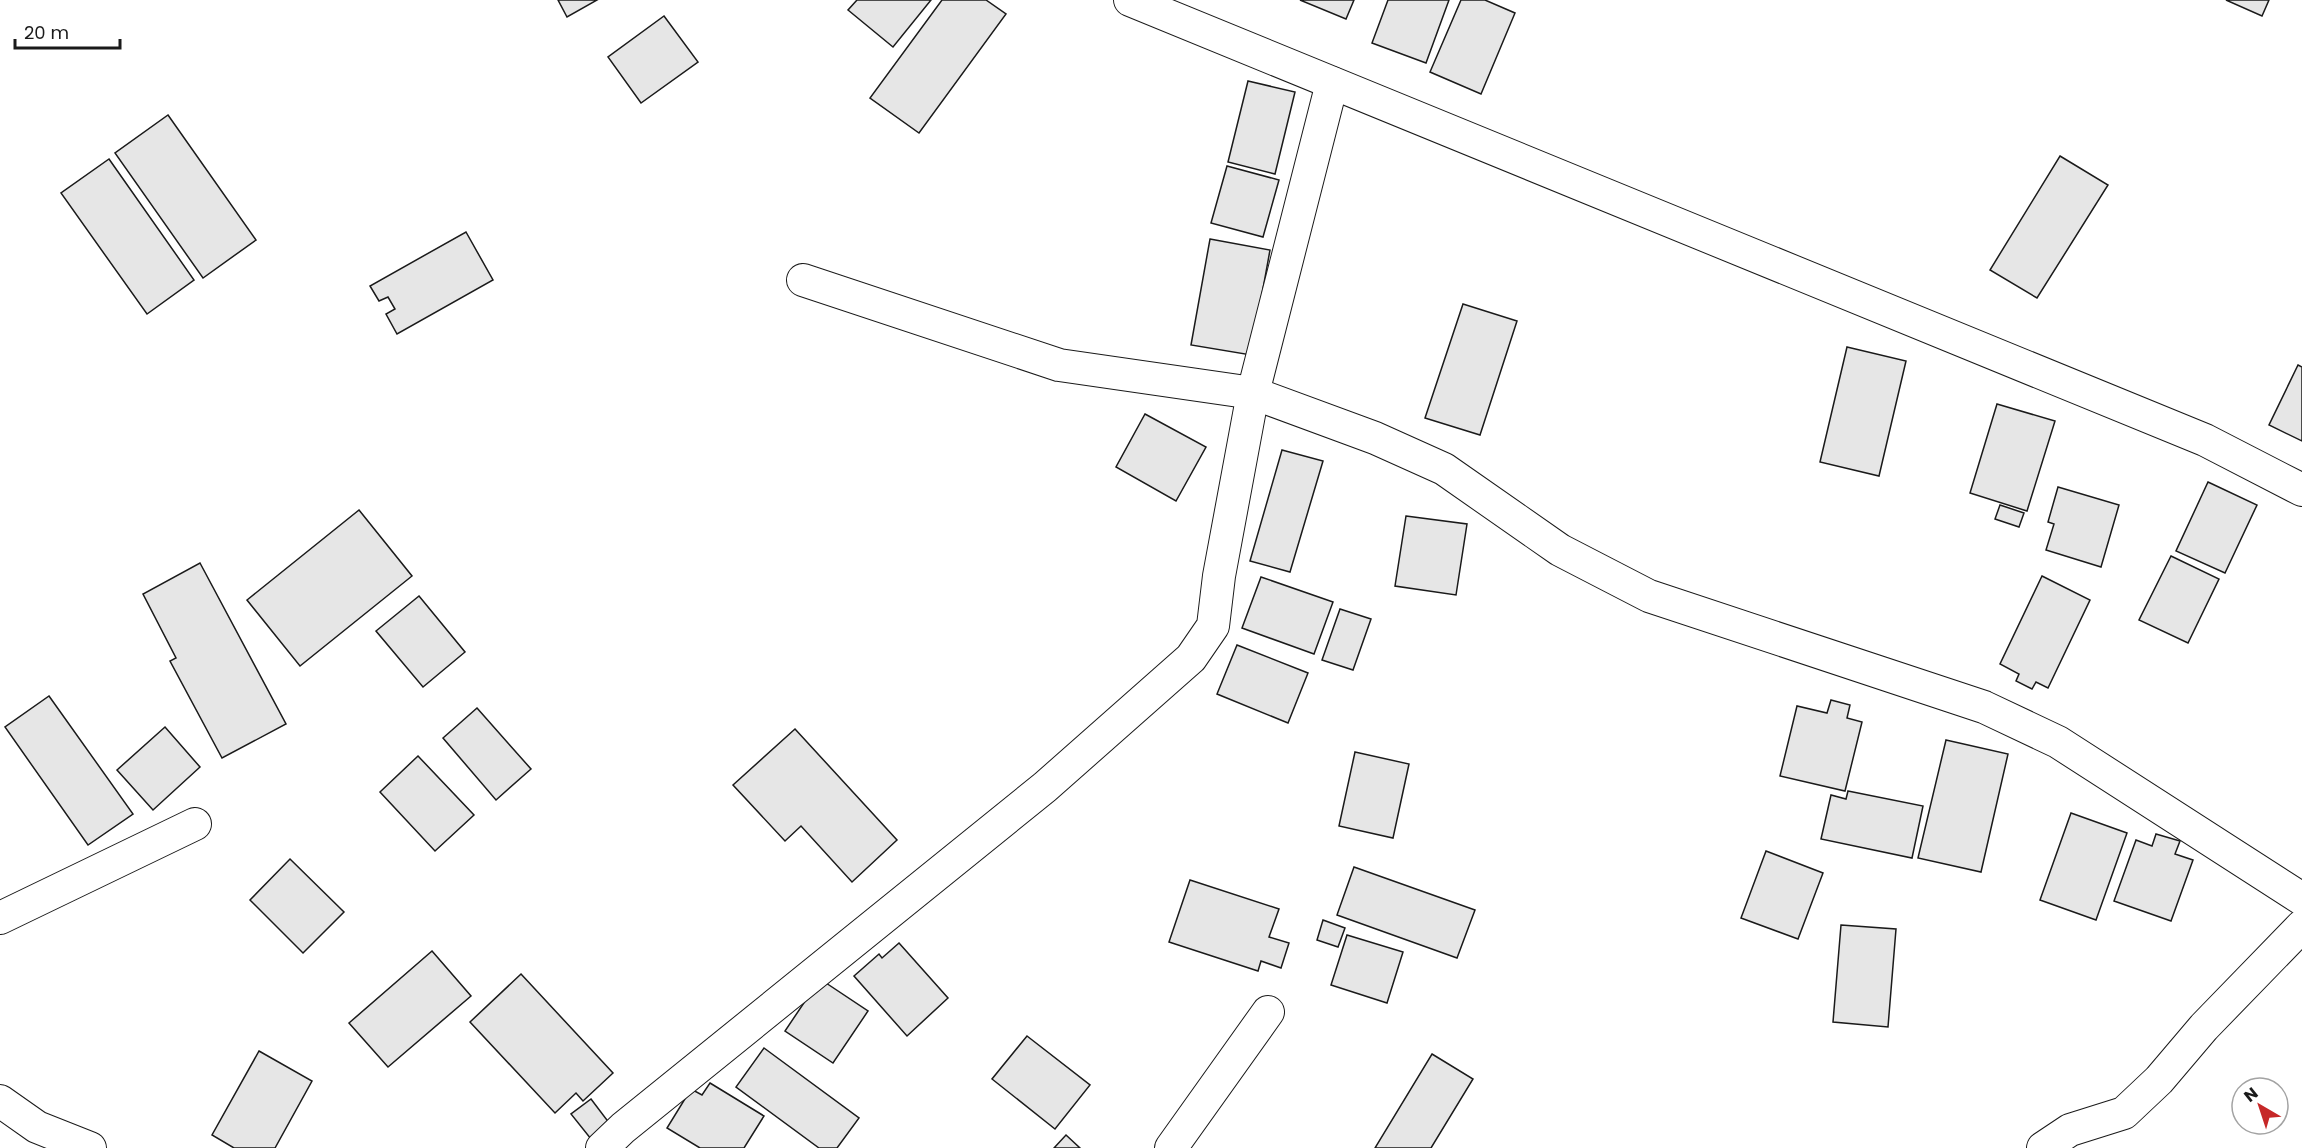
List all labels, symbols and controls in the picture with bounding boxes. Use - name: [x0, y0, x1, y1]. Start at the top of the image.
- scale bar: [15, 12, 120, 50]
- text: 20 m: [24, 20, 69, 45]
- north arrow: [2230, 1076, 2290, 1136]
- text: N: [2239, 1082, 2263, 1107]

